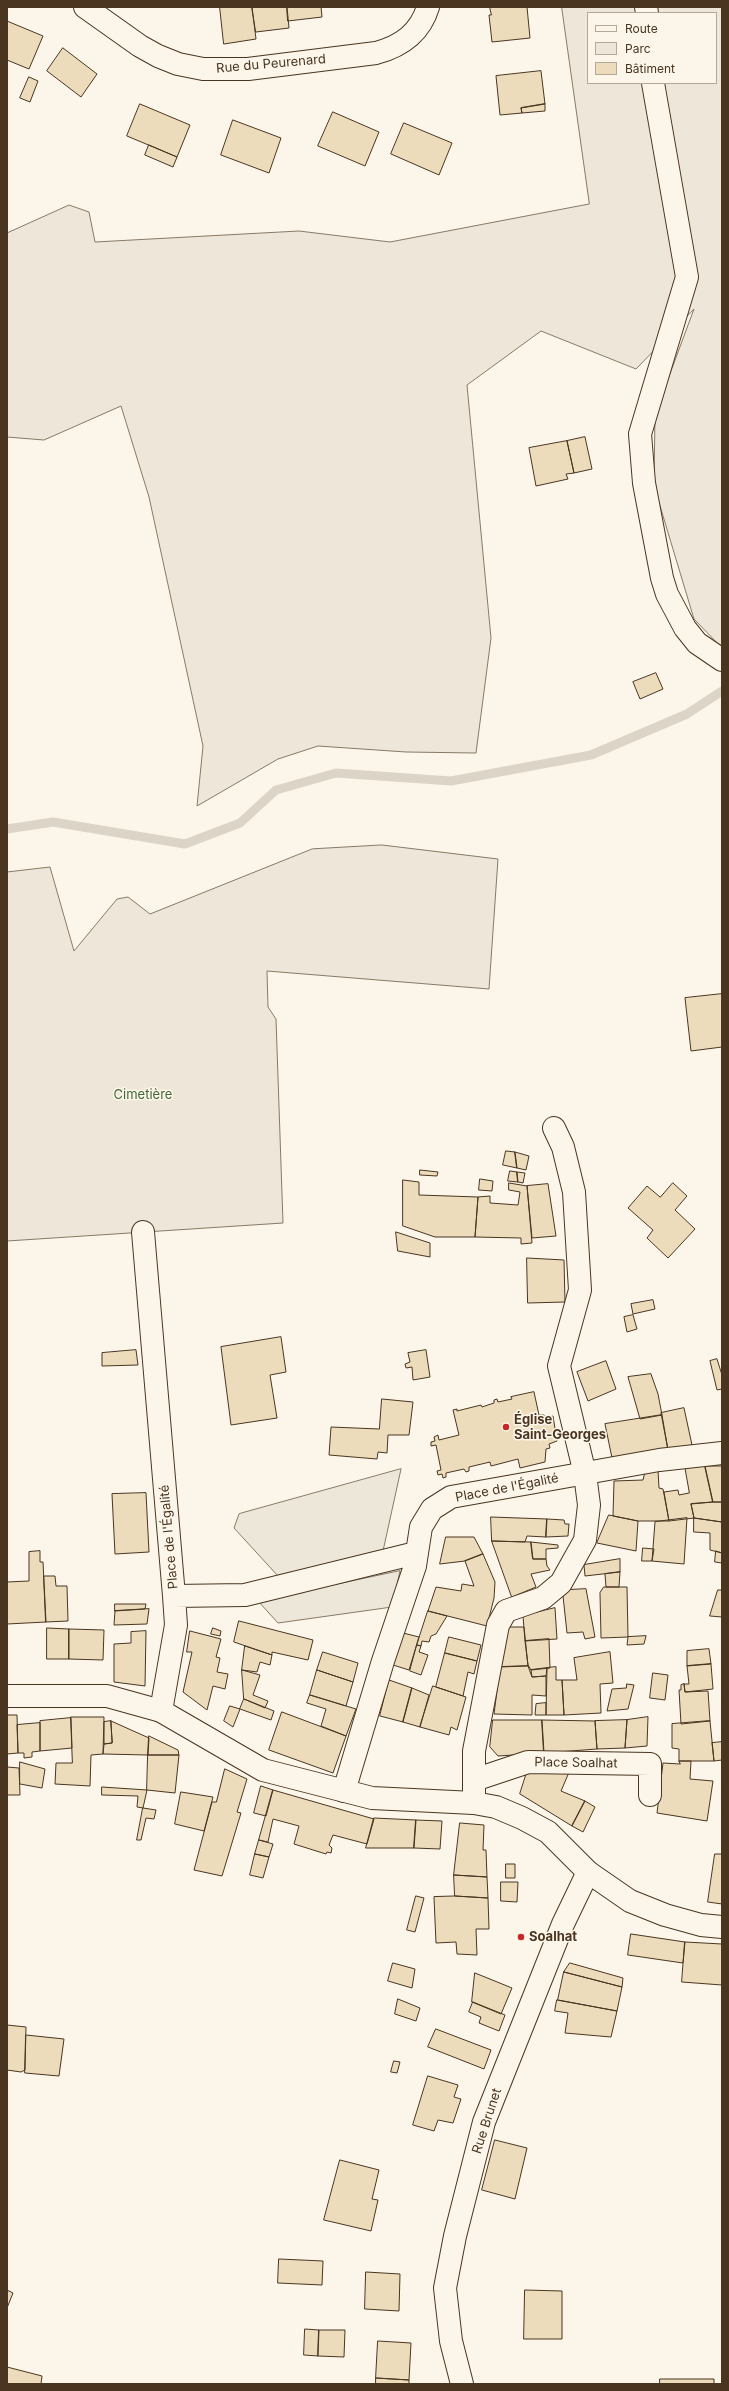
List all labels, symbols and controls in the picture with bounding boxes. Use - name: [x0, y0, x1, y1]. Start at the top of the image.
- legend: [587, 12, 717, 84]
- text: Route: [625, 21, 658, 36]
- text: Parc: [625, 41, 651, 56]
- street label: Rue du Peurenard: [216, 51, 326, 77]
- text: Bâtiment: [625, 61, 675, 76]
- park label: Cimetière: [114, 1087, 172, 1103]
- place label: Église Saint-Georges: [514, 1412, 606, 1443]
- marker: Église Saint-Georges: [501, 1422, 511, 1432]
- street label: Place de l'Égalité: [454, 1470, 560, 1506]
- street label: Place de l'Égalité: [157, 1484, 181, 1590]
- street label: Place Soalhat: [534, 1754, 618, 1772]
- place label: Soalhat: [529, 1929, 577, 1945]
- marker: Soalhat: [516, 1932, 526, 1942]
- street label: Rue Brunet: [469, 2086, 505, 2156]

